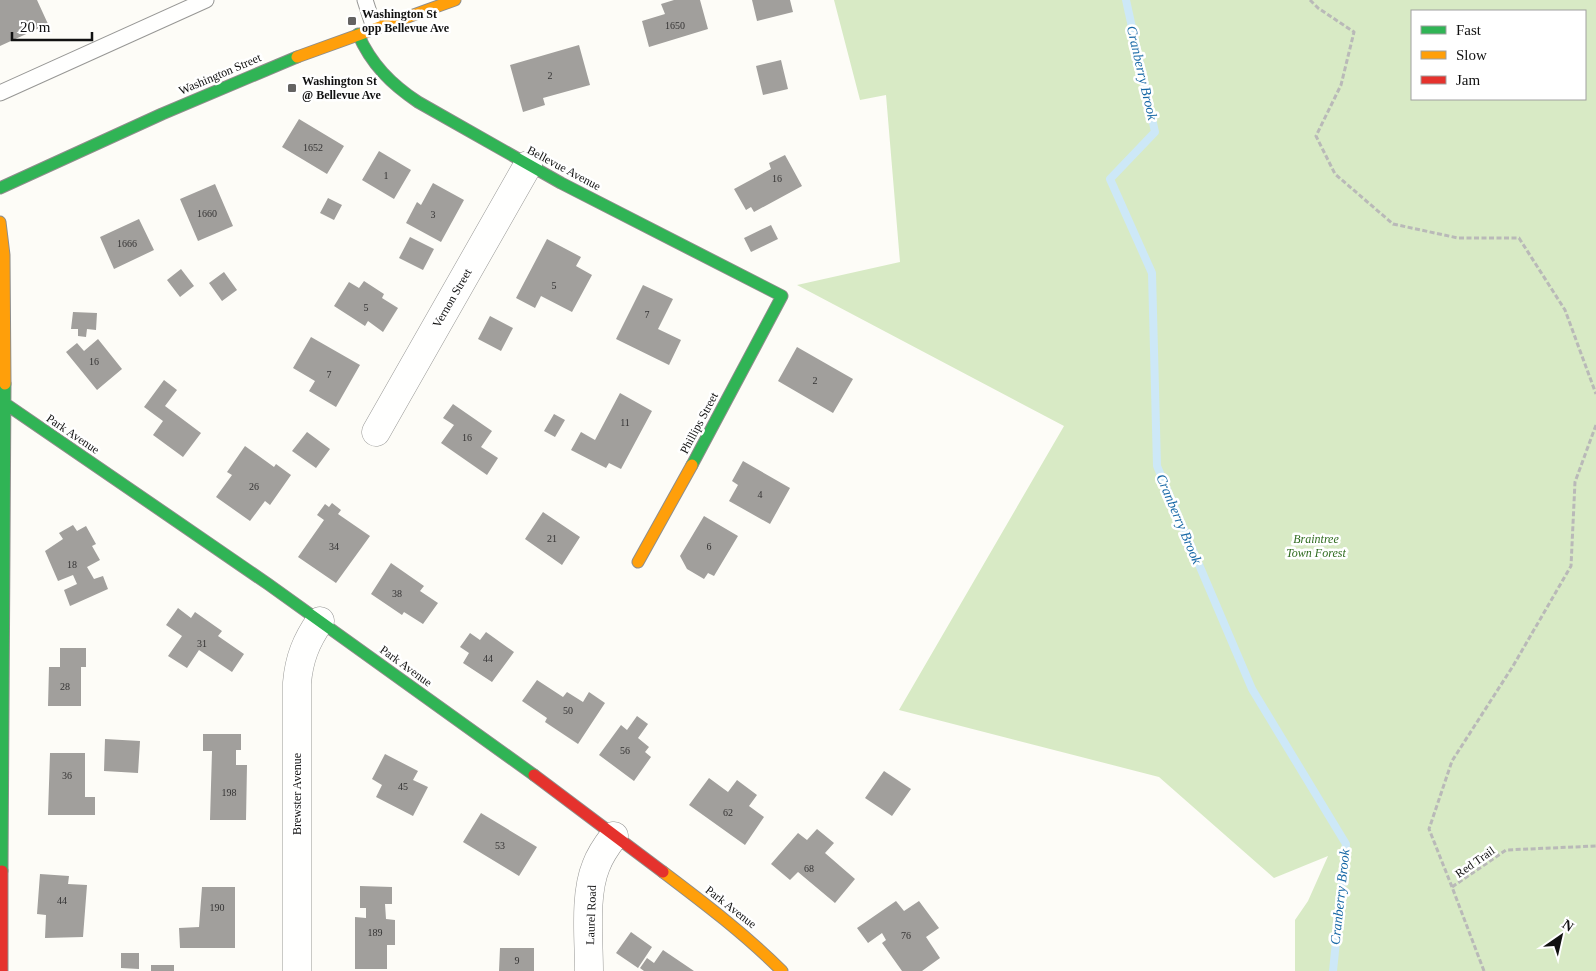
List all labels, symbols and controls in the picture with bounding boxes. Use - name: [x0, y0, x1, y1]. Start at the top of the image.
- place label: Washington St opp Bellevue Ave: [362, 7, 450, 35]
- scale bar: [12, 10, 92, 42]
- legend: [1411, 10, 1586, 100]
- marker: Washington St opp Bellevue Ave: [346, 15, 358, 27]
- text: 20 m: [20, 19, 51, 35]
- house number: 1650: [665, 20, 685, 31]
- text: Fast: [1456, 22, 1482, 38]
- water label: Cranberry Brook: [1124, 24, 1160, 122]
- text: Slow: [1456, 47, 1487, 63]
- street label: Washington Street: [177, 50, 264, 98]
- house number: 2: [548, 70, 553, 81]
- text: Jam: [1456, 72, 1480, 88]
- place label: Washington St @ Bellevue Ave: [302, 74, 382, 102]
- marker: Washington St @ Bellevue Ave: [286, 82, 298, 94]
- house number: 1652: [303, 142, 323, 153]
- street label: Bellevue Avenue: [525, 143, 603, 193]
- house number: 1: [384, 170, 389, 181]
- house number: 16: [772, 173, 782, 184]
- house number: 1660: [197, 208, 217, 219]
- house number: 3: [431, 209, 436, 220]
- house number: 1666: [117, 238, 137, 249]
- street label: Vernon Street: [430, 265, 475, 330]
- house number: 5: [552, 280, 557, 291]
- house number: 5: [364, 302, 369, 313]
- house number: 7: [645, 309, 650, 320]
- house number: 16: [89, 356, 99, 367]
- house number: 7: [327, 369, 332, 380]
- house number: 2: [813, 375, 818, 386]
- street label: Phillips Street: [677, 389, 721, 456]
- street label: Park Avenue: [44, 411, 102, 457]
- house number: 11: [620, 417, 630, 428]
- house number: 16: [462, 432, 472, 443]
- water label: Cranberry Brook: [1153, 472, 1205, 567]
- house number: 26: [249, 481, 259, 492]
- house number: 4: [758, 489, 763, 500]
- park label: Braintree Town Forest: [1286, 532, 1346, 560]
- house number: 21: [547, 533, 557, 544]
- house number: 34: [329, 541, 339, 552]
- house number: 6: [707, 541, 712, 552]
- house number: 18: [67, 559, 77, 570]
- house number: 38: [392, 588, 402, 599]
- house number: 31: [197, 638, 207, 649]
- street label: Park Avenue: [377, 642, 435, 690]
- house number: 44: [483, 653, 493, 664]
- house number: 28: [60, 681, 70, 692]
- house number: 50: [563, 705, 573, 716]
- house number: 56: [620, 745, 630, 756]
- street label: Brewster Avenue: [290, 753, 304, 835]
- house number: 36: [62, 770, 72, 781]
- house number: 45: [398, 781, 408, 792]
- house number: 198: [222, 787, 237, 798]
- house number: 62: [723, 807, 733, 818]
- house number: 53: [495, 840, 505, 851]
- street label: Red Trail: [1453, 843, 1498, 881]
- water label: Cranberry Brook: [1328, 848, 1353, 946]
- house number: 68: [804, 863, 814, 874]
- street label: Park Avenue: [703, 883, 759, 931]
- street label: Laurel Road: [583, 885, 599, 945]
- house number: 44: [57, 895, 67, 906]
- house number: 190: [210, 902, 225, 913]
- north arrow: [1536, 911, 1586, 961]
- text: N: [1560, 917, 1576, 935]
- house number: 189: [368, 927, 383, 938]
- house number: 76: [901, 930, 911, 941]
- house number: 9: [515, 955, 520, 966]

